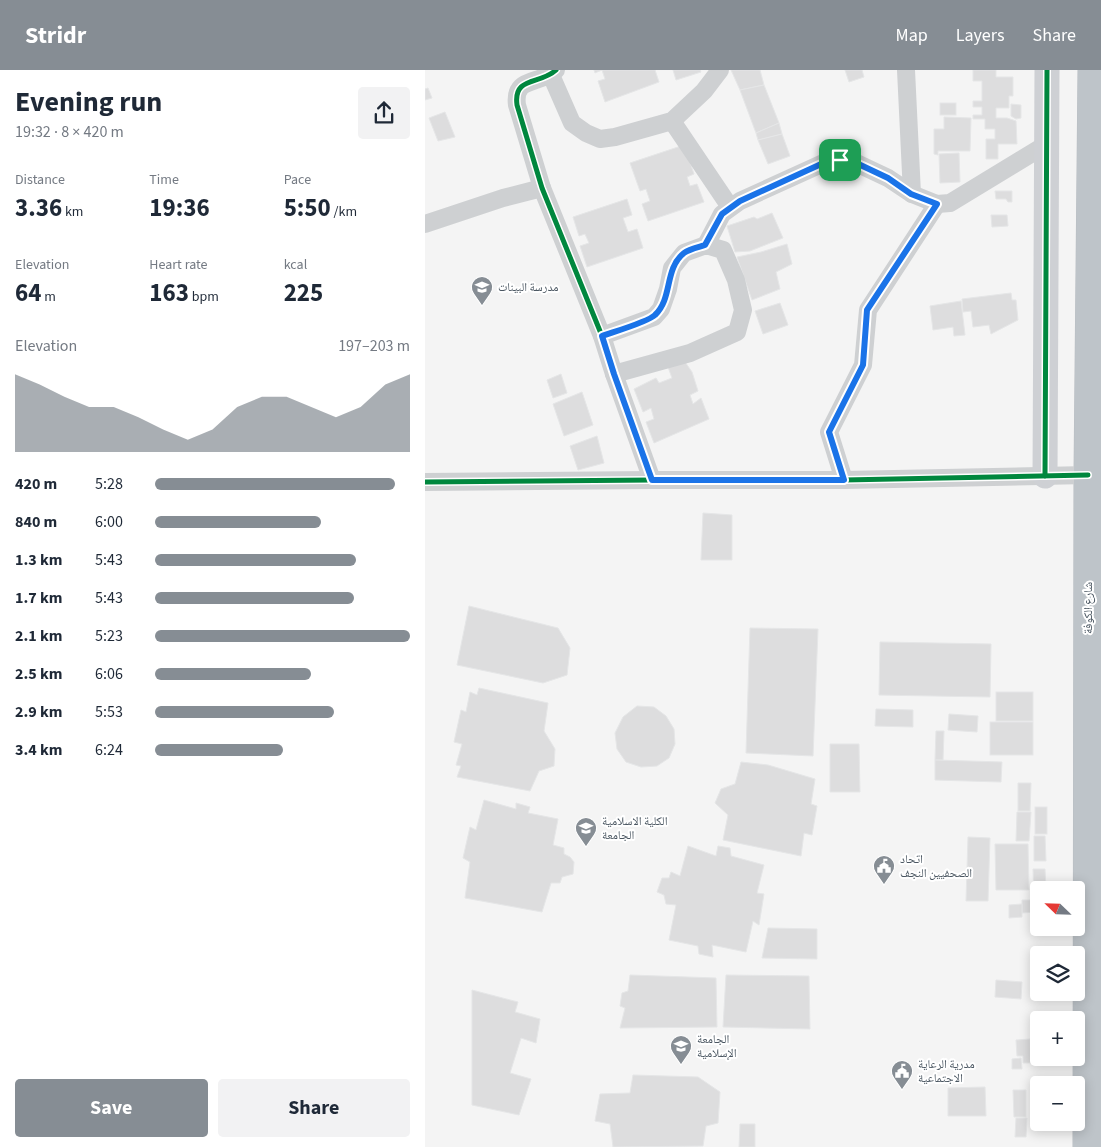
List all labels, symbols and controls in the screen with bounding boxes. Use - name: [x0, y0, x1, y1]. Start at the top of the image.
- text: Stridr: [25, 18, 86, 53]
- text: Map: [896, 23, 928, 48]
- text: Layers: [956, 23, 1005, 48]
- text: Share: [1033, 23, 1076, 48]
- text: Evening run: [15, 82, 162, 122]
- button: share: [358, 87, 410, 139]
- text: 19:32 · 8 × 420 m: [15, 121, 124, 143]
- pin: [819, 139, 861, 181]
- icon: arrive: [826, 146, 854, 174]
- text: Distance: [15, 170, 65, 190]
- text: Time: [149, 170, 179, 190]
- text: Pace: [284, 170, 311, 190]
- text: 3.36: [15, 190, 62, 226]
- text: 19:36: [149, 190, 210, 226]
- text: 5:50: [284, 190, 331, 226]
- text: km: [62, 202, 83, 222]
- text: /km: [331, 202, 357, 222]
- text: Elevation: [15, 255, 70, 275]
- text: Heart rate: [149, 255, 208, 275]
- text: kcal: [284, 255, 307, 275]
- text: 64: [15, 275, 41, 311]
- text: 163: [149, 275, 189, 311]
- text: 225: [284, 275, 323, 311]
- school or university icon: مدرسة البينات: [470, 275, 494, 306]
- place label: مدرسة البينات: [498, 279, 559, 296]
- text: m: [41, 287, 56, 307]
- text: bpm: [189, 287, 219, 307]
- text: Elevation: [15, 335, 77, 357]
- text: 197–203 m: [338, 335, 410, 357]
- text: 420 m: [15, 473, 57, 495]
- text: 5:28: [95, 473, 123, 495]
- text: 840 m: [15, 511, 57, 533]
- text: 6:00: [95, 511, 123, 533]
- text: 1.3 km: [15, 549, 62, 571]
- text: 5:43: [95, 549, 123, 571]
- street label: شارع الكوفة: [1080, 582, 1097, 634]
- text: 1.7 km: [15, 587, 62, 609]
- text: 5:43: [95, 587, 123, 609]
- text: 2.1 km: [15, 625, 62, 647]
- text: 5:23: [95, 625, 123, 647]
- text: 2.5 km: [15, 663, 62, 685]
- text: 6:06: [95, 663, 123, 685]
- text: 2.9 km: [15, 701, 62, 723]
- text: 5:53: [95, 701, 123, 723]
- text: 3.4 km: [15, 739, 62, 761]
- text: 6:24: [95, 739, 123, 761]
- place label: الكلية الاسلامية الجامعة: [602, 813, 668, 844]
- school or university icon: الكلية الاسلامية الجامعة: [574, 816, 598, 847]
- place label: اتحاد الصحفيين النجف: [900, 851, 972, 882]
- public building icon: اتحاد الصحفيين النجف: [872, 854, 896, 885]
- north arrow: [1030, 881, 1085, 936]
- map controls: [1030, 881, 1085, 1131]
- button: layers: [1030, 946, 1085, 1001]
- button: +: [1030, 1011, 1085, 1066]
- place label: الجامعة الإسلامية: [697, 1031, 737, 1062]
- school or university icon: الجامعة الإسلامية: [669, 1034, 693, 1065]
- place label: مدرية الرعاية الاجتماعية: [918, 1056, 975, 1087]
- public building icon: مدرية الرعاية الاجتماعية: [890, 1059, 914, 1090]
- button: −: [1030, 1076, 1085, 1131]
- button: Save: [15, 1079, 208, 1137]
- button: Share: [218, 1079, 410, 1137]

